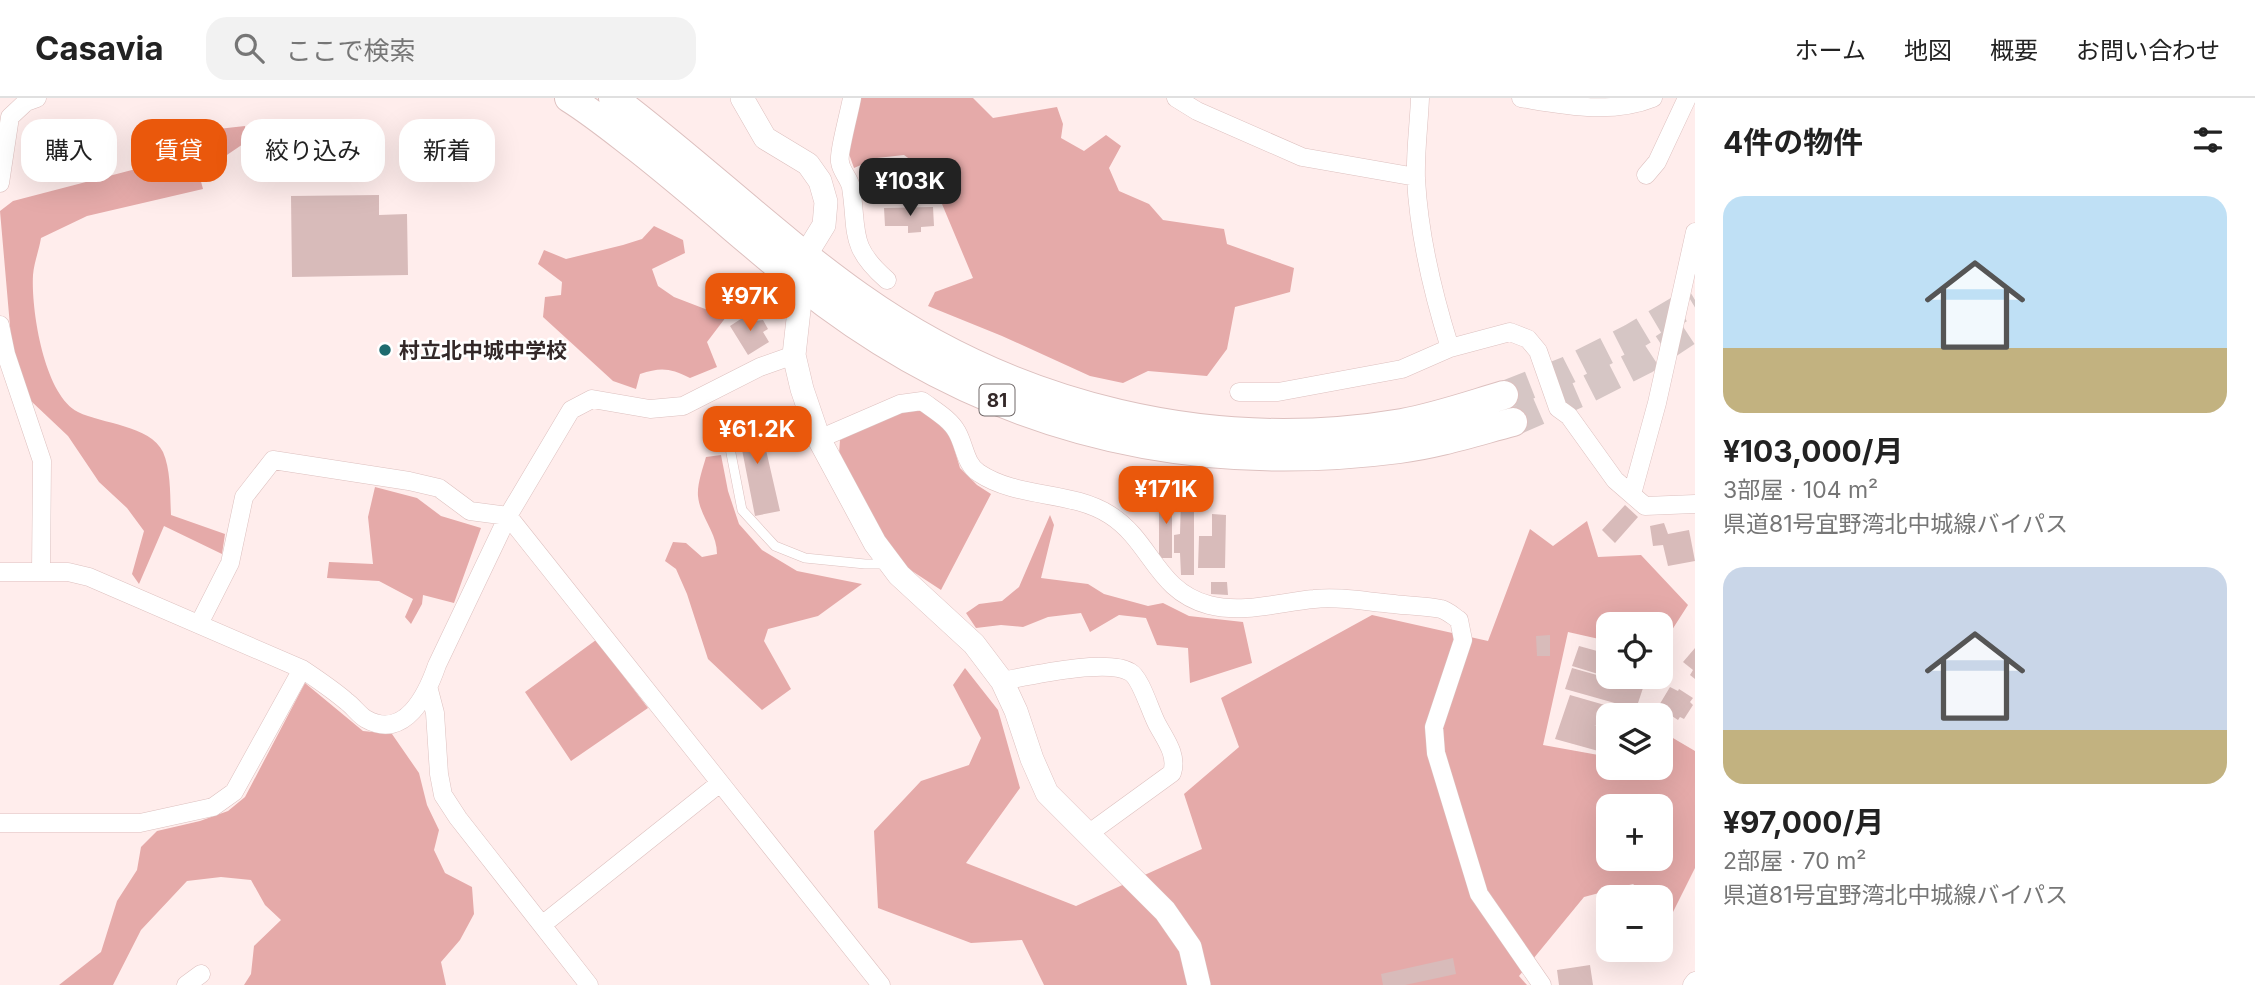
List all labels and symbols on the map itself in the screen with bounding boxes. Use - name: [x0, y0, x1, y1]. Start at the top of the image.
- pin: ¥103K: [861, 158, 959, 218]
- pin: ¥97K: [709, 274, 791, 333]
- place label: 村立北中城中学校: [399, 338, 567, 363]
- marker: 村立北中城中学校: [377, 342, 393, 358]
- road number: 81: [979, 384, 1014, 416]
- pin: ¥61.2K: [700, 406, 814, 466]
- pin: ¥171K: [1117, 466, 1215, 526]

